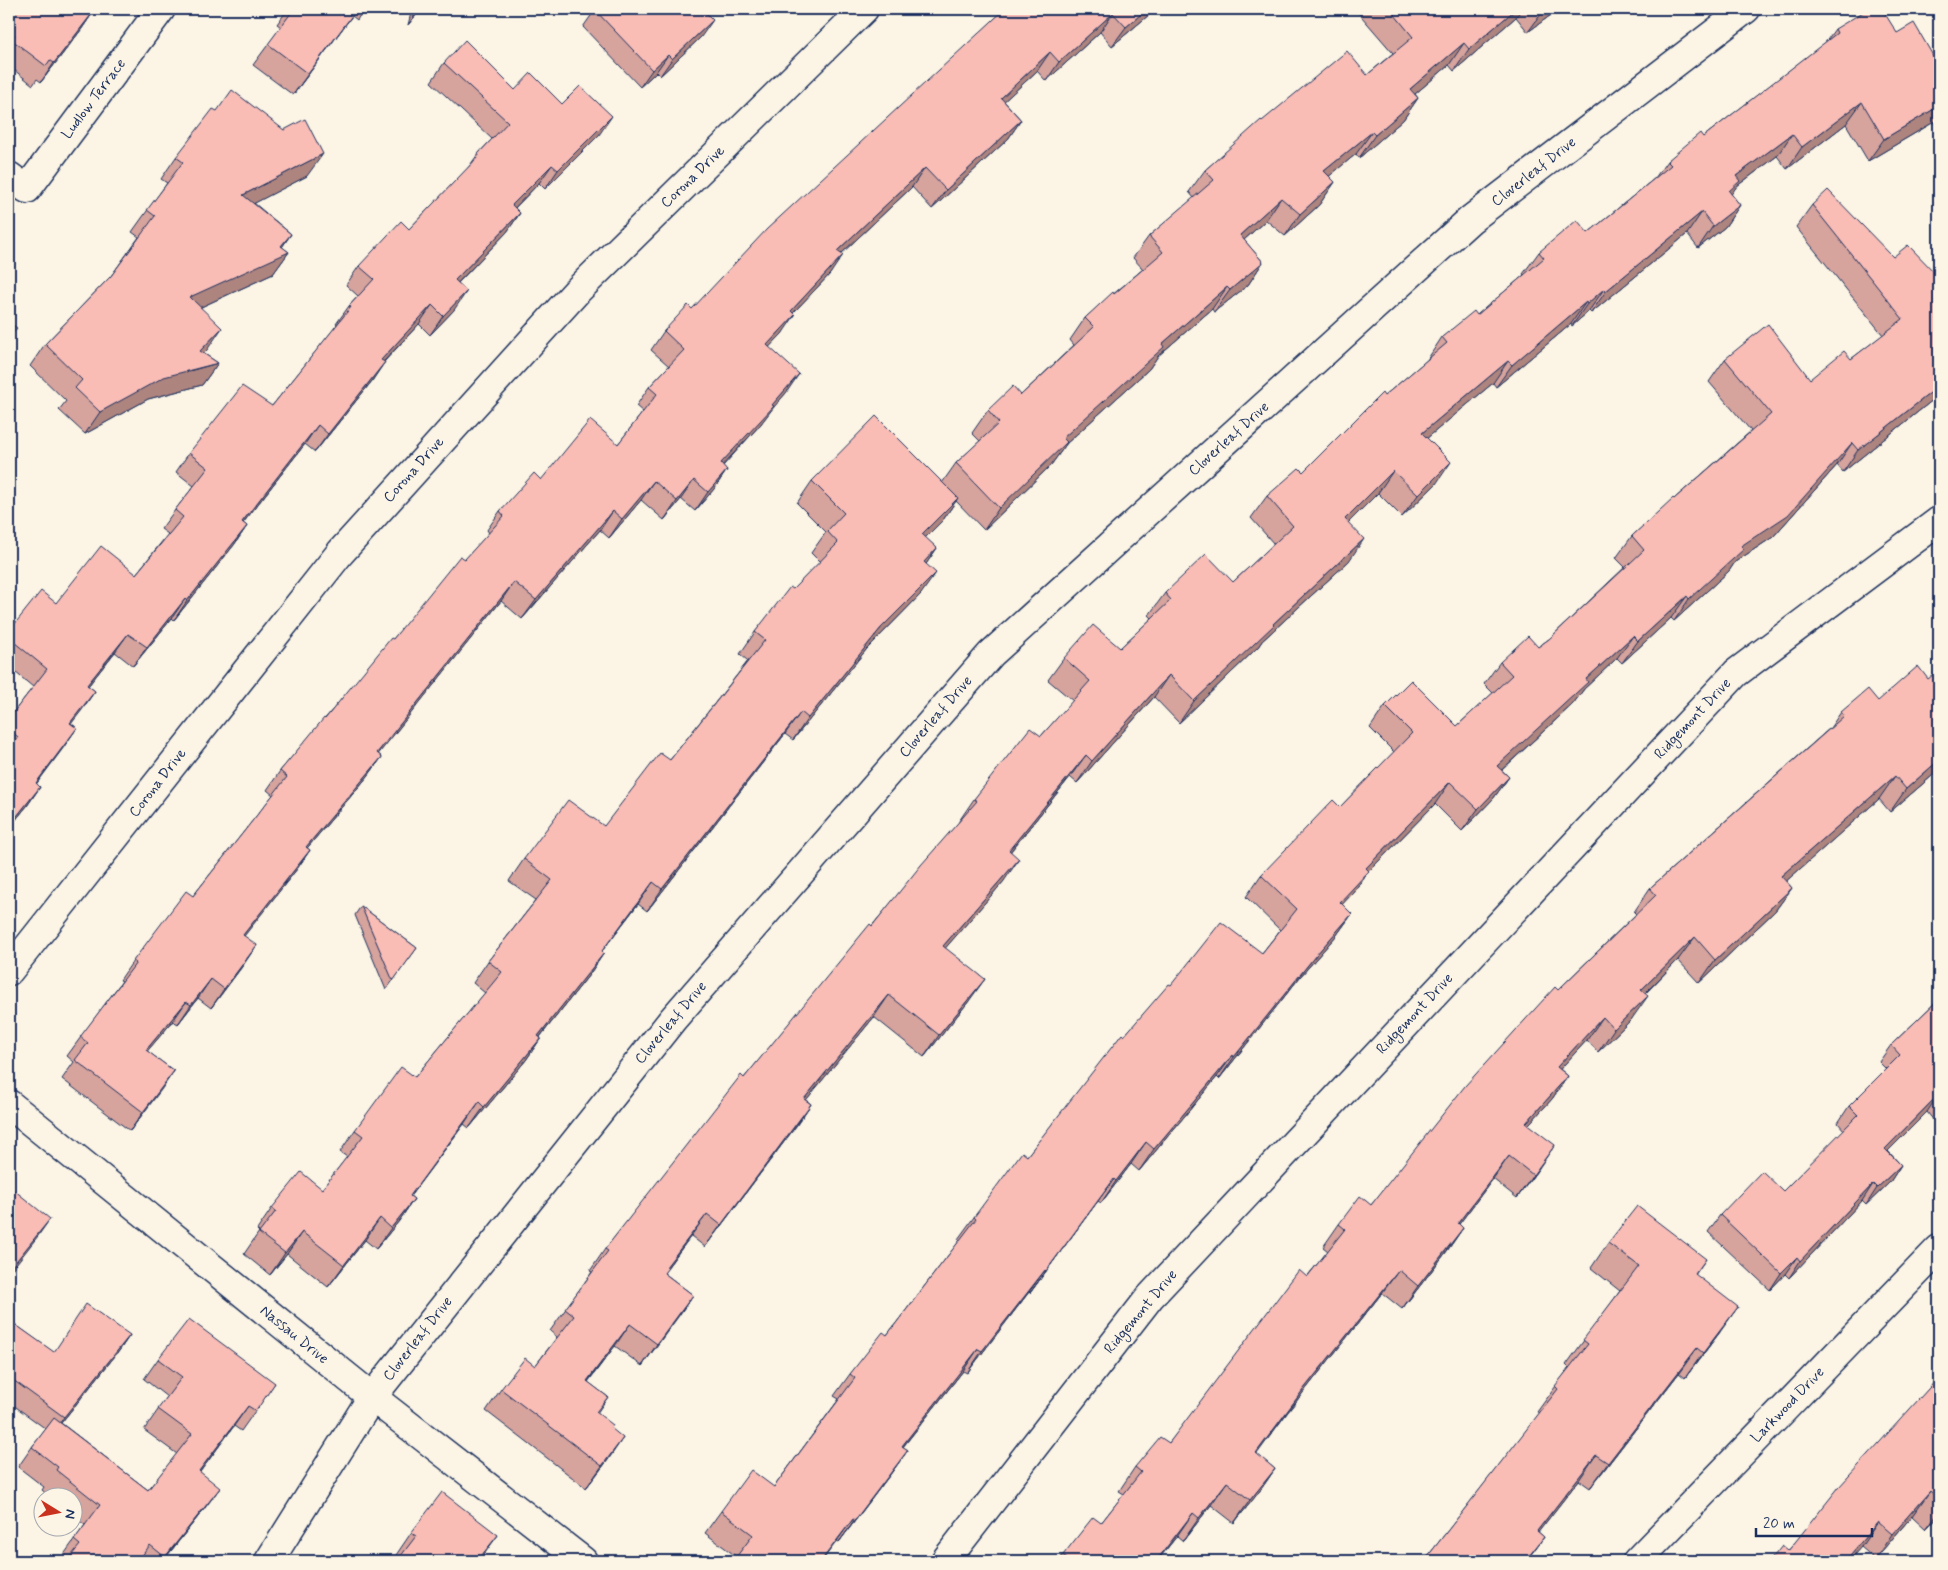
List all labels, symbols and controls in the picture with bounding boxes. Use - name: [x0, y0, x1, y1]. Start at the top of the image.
- street label: Ludlow Terrace: [57, 55, 131, 143]
- street label: Cloverleaf Drive: [1487, 132, 1581, 211]
- street label: Corona Drive: [656, 141, 730, 213]
- street label: Cloverleaf Drive: [1184, 397, 1274, 481]
- street label: Corona Drive: [379, 433, 449, 507]
- street label: Cloverleaf Drive: [895, 672, 977, 762]
- street label: Ridgemont Drive: [1650, 674, 1737, 765]
- street label: Corona Drive: [125, 744, 191, 822]
- street label: Ridgemont Drive: [1372, 969, 1459, 1060]
- street label: Cloverleaf Drive: [630, 977, 712, 1069]
- street label: Ridgemont Drive: [1100, 1265, 1183, 1359]
- street label: Cloverleaf Drive: [379, 1292, 458, 1386]
- street label: Nassau Drive: [255, 1301, 333, 1369]
- street label: Larkwood Drive: [1747, 1363, 1830, 1447]
- north arrow: [32, 1488, 82, 1538]
- scale bar: [1756, 1505, 1872, 1537]
- text: N: [60, 1508, 79, 1520]
- text: 20 m: [1763, 1514, 1795, 1534]

